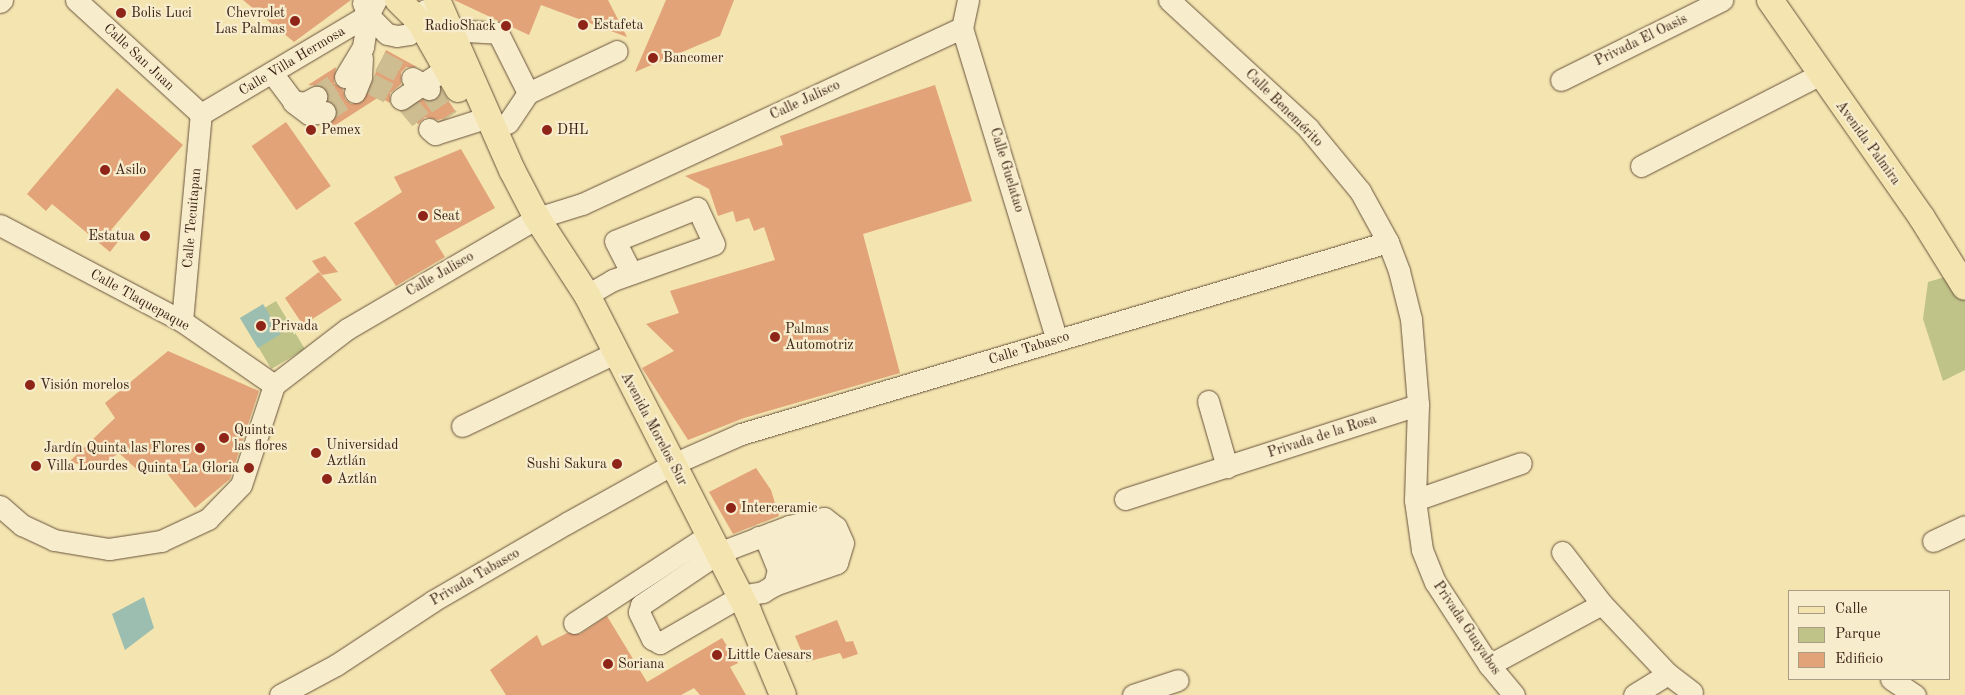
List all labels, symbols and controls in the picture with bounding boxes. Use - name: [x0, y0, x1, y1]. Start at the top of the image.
- place label: Bolis Luci: [131, 5, 192, 21]
- place label: Chevrolet Las Palmas: [215, 5, 285, 38]
- marker: Bolis Luci: [115, 7, 127, 19]
- street label: Privada El Oasis: [1592, 10, 1690, 70]
- marker: Chevrolet Las Palmas: [289, 15, 301, 27]
- place label: Estafeta: [593, 17, 643, 33]
- place label: RadioShack: [424, 18, 496, 34]
- marker: Estafeta: [577, 19, 589, 31]
- street label: Calle San Juan: [100, 20, 178, 94]
- marker: RadioShack: [500, 20, 512, 32]
- street label: Calle Villa Hermosa: [236, 23, 348, 99]
- place label: Bancomer: [663, 50, 723, 66]
- marker: Bancomer: [647, 52, 659, 64]
- street label: Calle Benemérito: [1242, 66, 1326, 150]
- street label: Calle Jalisco: [767, 76, 843, 124]
- street label: Avenida Palmira: [1832, 98, 1904, 188]
- place label: Pemex: [321, 122, 361, 138]
- place label: DHL: [557, 122, 588, 138]
- marker: Pemex: [305, 124, 317, 136]
- marker: DHL: [541, 124, 553, 136]
- street label: Calle Guelatao: [986, 126, 1028, 214]
- place label: Asilo: [115, 162, 146, 178]
- marker: Asilo: [99, 164, 111, 176]
- street label: Calle Tecuitapan: [179, 167, 205, 269]
- place label: Seat: [433, 208, 460, 224]
- marker: Seat: [417, 210, 429, 222]
- place label: Estatua: [88, 228, 135, 244]
- marker: Estatua: [139, 230, 151, 242]
- street label: Calle Jalisco: [403, 248, 477, 300]
- street label: Calle Tlaquepaque: [87, 266, 193, 334]
- place label: Privada: [271, 318, 318, 334]
- marker: Privada: [255, 320, 267, 332]
- place label: Palmas Automotriz: [785, 321, 854, 354]
- street label: Calle Tabasco: [987, 328, 1071, 368]
- marker: Palmas Automotriz: [769, 331, 781, 343]
- street label: Avenida Morelos Sur: [617, 369, 691, 489]
- place label: Visión morelos: [40, 377, 129, 393]
- marker: Visión morelos: [24, 379, 36, 391]
- street label: Privada de la Rosa: [1266, 411, 1378, 461]
- place label: Quinta las flores: [234, 422, 287, 454]
- marker: Quinta las flores: [218, 432, 230, 444]
- place label: Universidad Aztlán: [326, 437, 399, 470]
- place label: Jardín Quinta las Flores: [44, 440, 190, 456]
- marker: Jardín Quinta las Flores: [194, 442, 206, 454]
- marker: Universidad Aztlán: [310, 447, 322, 459]
- place label: Sushi Sakura: [526, 456, 607, 472]
- place label: Villa Lourdes: [46, 458, 128, 474]
- marker: Sushi Sakura: [611, 458, 623, 470]
- marker: Villa Lourdes: [30, 460, 42, 472]
- place label: Quinta La Gloria: [137, 460, 239, 476]
- marker: Quinta La Gloria: [243, 462, 255, 474]
- place label: Aztlán: [337, 471, 377, 487]
- marker: Aztlán: [321, 473, 333, 485]
- place label: Interceramic: [741, 500, 817, 516]
- marker: Interceramic: [725, 502, 737, 514]
- street label: Privada Tabasco: [427, 545, 523, 609]
- street label: Privada Guayabos: [1429, 578, 1505, 678]
- legend: [1788, 590, 1950, 680]
- text: Calle: [1835, 602, 1867, 617]
- text: Parque: [1835, 627, 1881, 642]
- place label: Little Caesars: [727, 647, 812, 663]
- marker: Little Caesars: [711, 649, 723, 661]
- text: Edificio: [1835, 652, 1883, 667]
- place label: Soriana: [618, 656, 665, 672]
- marker: Soriana: [602, 658, 614, 670]

